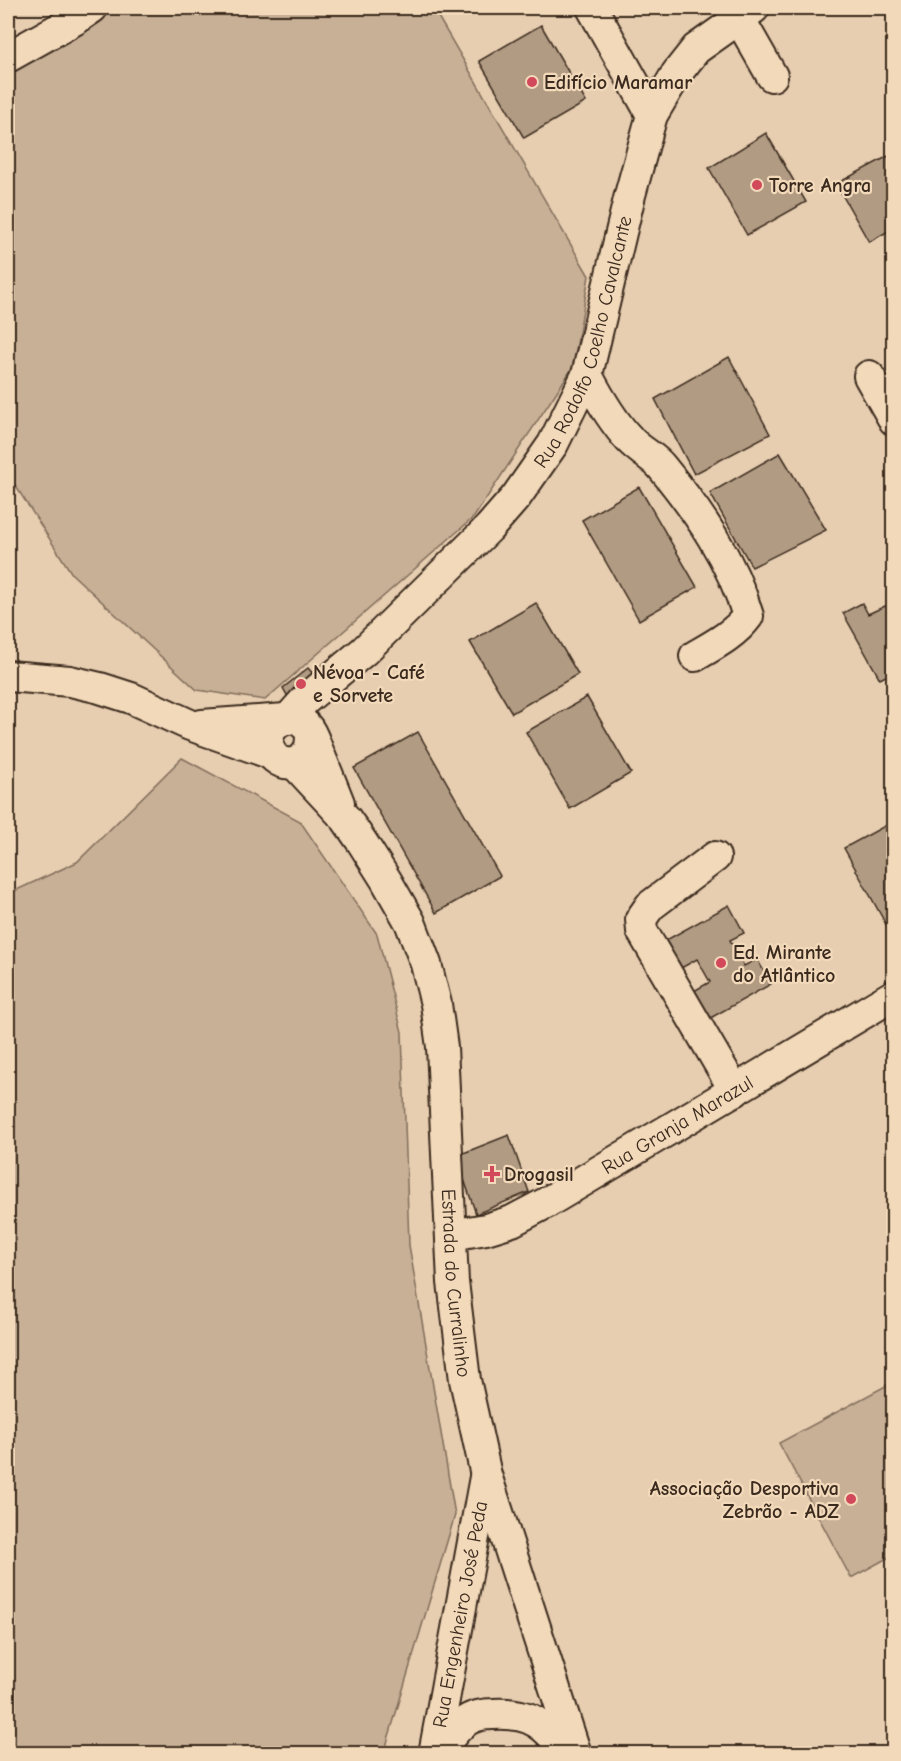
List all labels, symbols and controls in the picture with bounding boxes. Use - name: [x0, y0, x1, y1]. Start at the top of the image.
- place label: Edifício Maramar: [544, 71, 692, 94]
- marker: Edifício Maramar: [525, 75, 539, 89]
- place label: Torre Angra: [769, 174, 871, 197]
- marker: Torre Angra: [750, 178, 764, 192]
- street label: Rua Rodolfo Coelho Cavalcante: [529, 213, 636, 472]
- place label: Névoa - Café e Sorvete: [313, 661, 425, 707]
- marker: Névoa - Café e Sorvete: [294, 677, 308, 691]
- place label: Ed. Mirante do Atlântico: [733, 941, 835, 987]
- marker: Ed. Mirante do Atlântico: [714, 956, 728, 970]
- street label: Rua Granja Marazul: [597, 1070, 757, 1179]
- place label: Drogasil: [504, 1163, 574, 1186]
- marker: Drogasil: [485, 1167, 499, 1181]
- street label: Estrada do Curralinho: [437, 1188, 476, 1379]
- place label: Associação Desportiva Zebrão - ADZ: [650, 1477, 839, 1523]
- marker: Associação Desportiva Zebrão - ADZ: [844, 1492, 858, 1506]
- street label: Rua Engenheiro José Peda: [428, 1499, 492, 1730]

